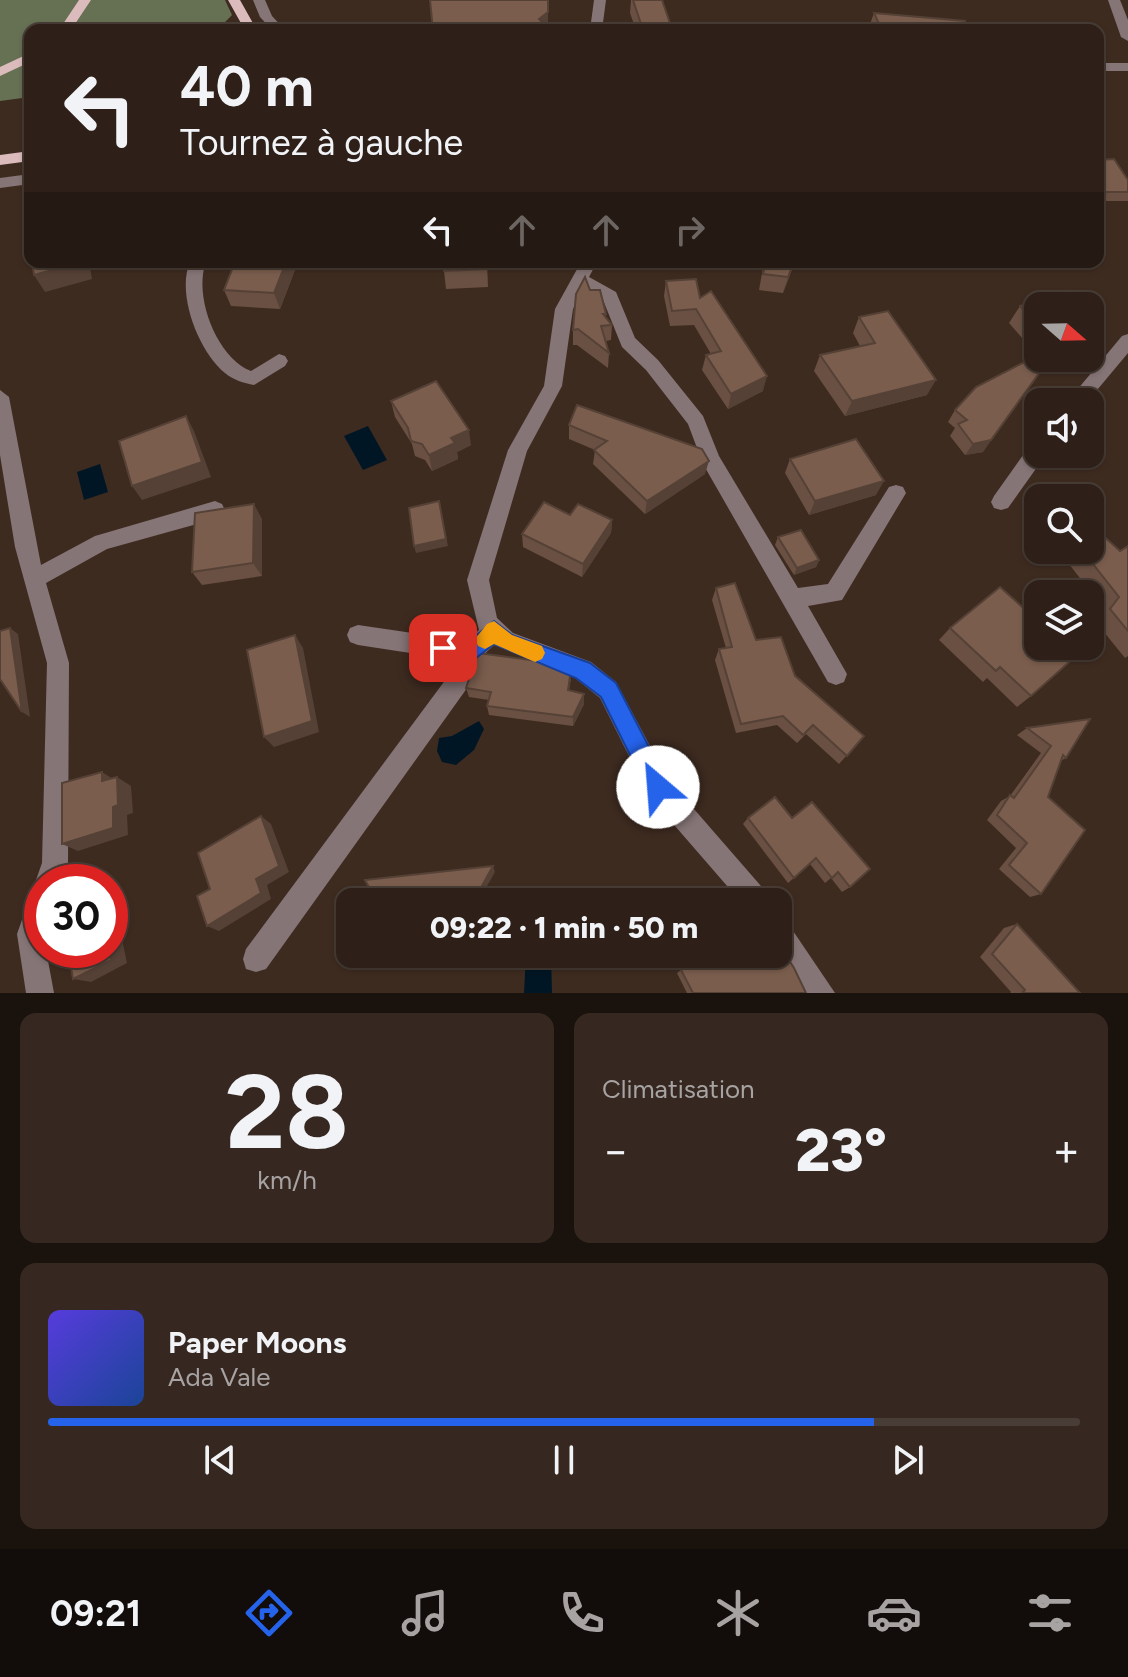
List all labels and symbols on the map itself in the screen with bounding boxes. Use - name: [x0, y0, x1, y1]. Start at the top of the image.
- north arrow: [1024, 292, 1104, 372]
- pin: [409, 614, 477, 682]
- position arrow: [616, 745, 700, 829]
- speed limit sign: 30: [24, 864, 128, 968]

